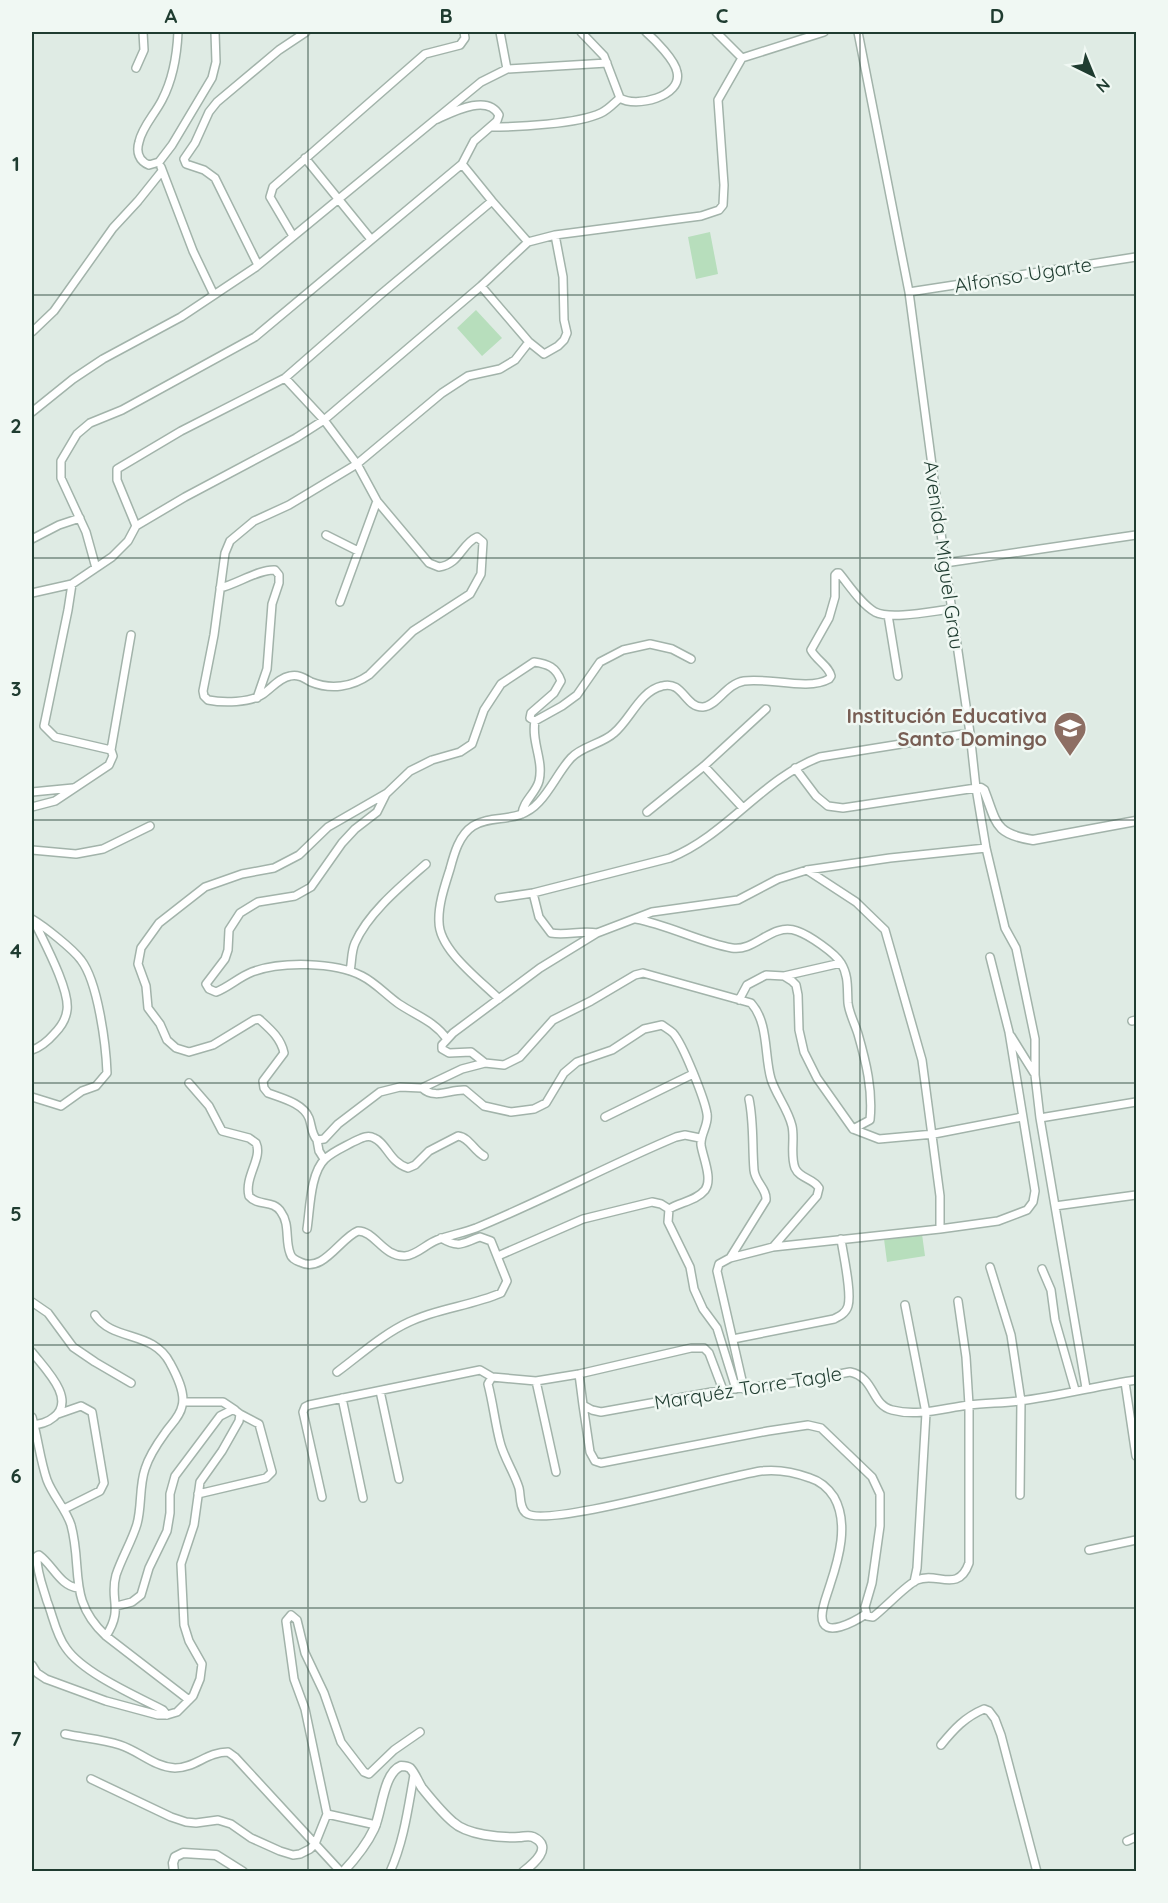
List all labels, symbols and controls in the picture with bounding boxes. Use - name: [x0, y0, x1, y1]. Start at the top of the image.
- text: A: [165, 3, 178, 28]
- text: B: [439, 3, 453, 28]
- text: C: [716, 3, 729, 28]
- text: D: [990, 3, 1004, 28]
- north arrow: [1063, 45, 1123, 105]
- text: N: [1092, 75, 1114, 97]
- text: 1: [12, 151, 20, 176]
- street label: Alfonso Ugarte: [952, 251, 1094, 298]
- text: 2: [10, 413, 22, 438]
- street label: Avenida Miguel Grau: [919, 459, 970, 651]
- text: 3: [11, 676, 21, 701]
- place label: Institución Educativa Santo Domingo: [846, 703, 1047, 751]
- school or university icon: Institución Educativa Santo Domingo: [1052, 710, 1088, 757]
- text: 4: [10, 938, 22, 963]
- text: 5: [10, 1201, 22, 1226]
- street label: Marquéz Torre Tagle: [652, 1360, 844, 1415]
- text: 6: [10, 1463, 22, 1488]
- text: 7: [11, 1726, 22, 1751]

